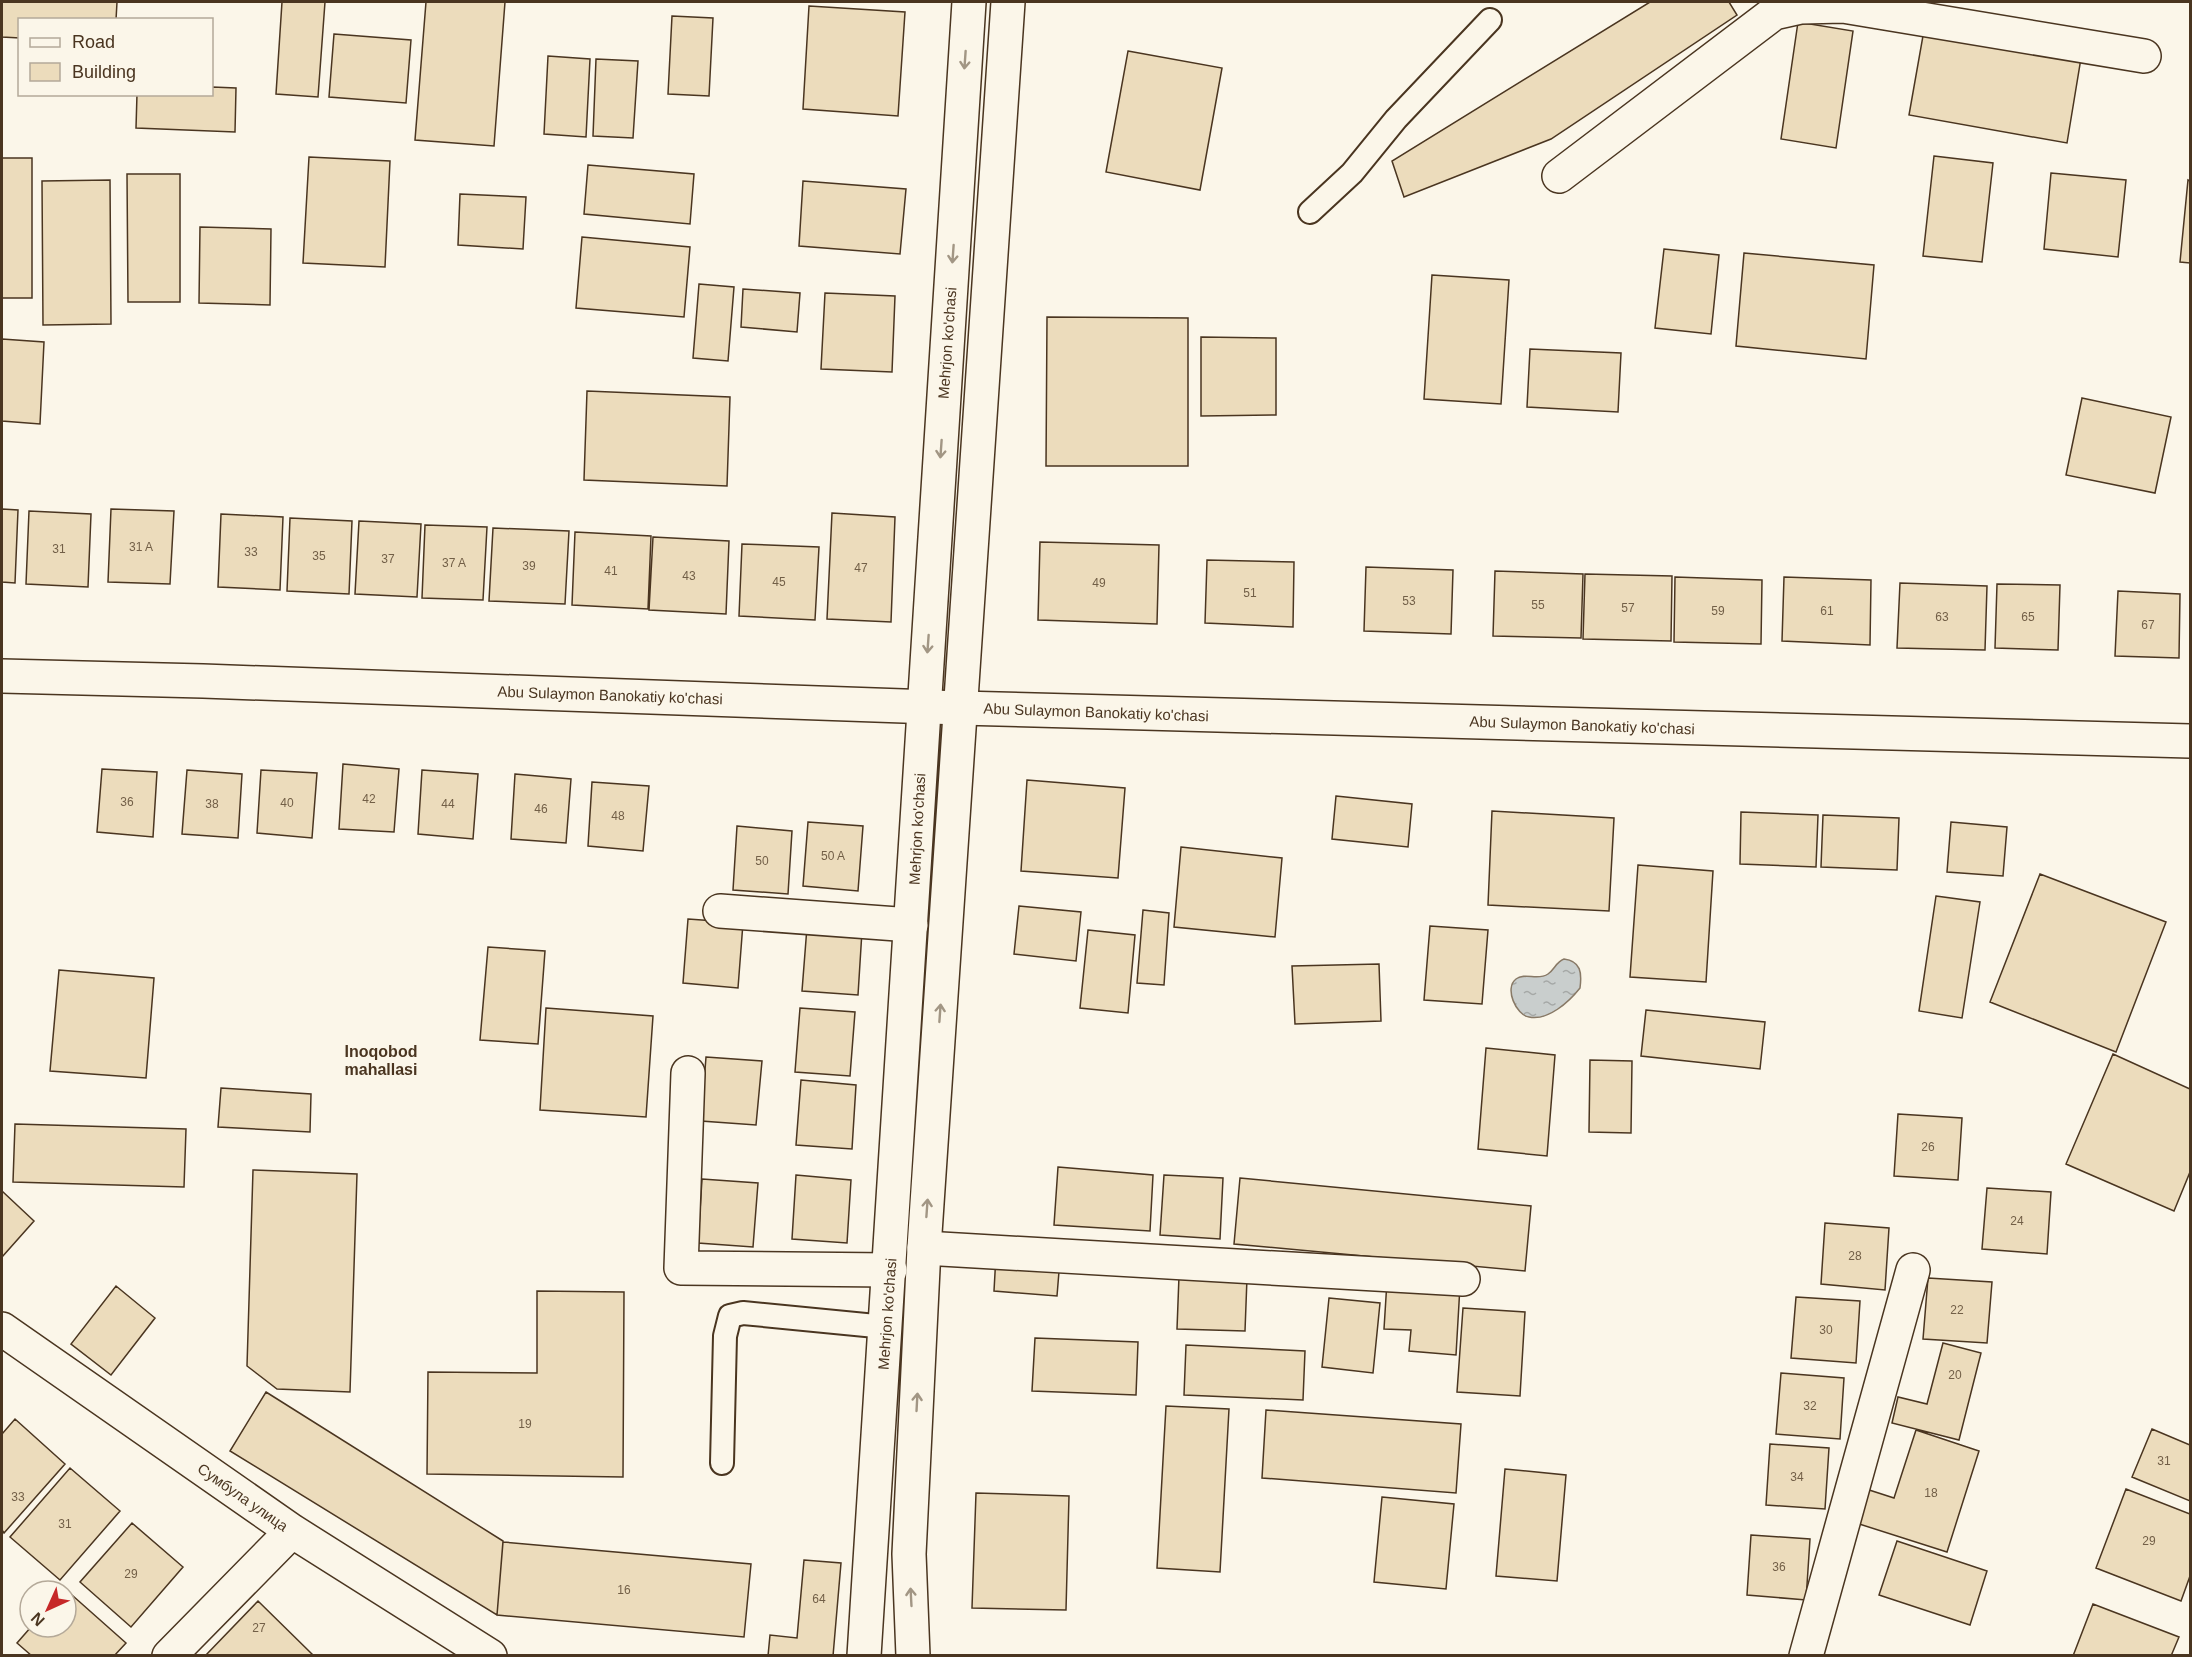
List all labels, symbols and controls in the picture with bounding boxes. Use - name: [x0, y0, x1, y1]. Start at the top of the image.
- legend: [18, 18, 213, 96]
- text: Road: [72, 32, 115, 52]
- one-way arrow: [959, 49, 970, 69]
- text: Building: [72, 62, 136, 82]
- one-way arrow: [947, 244, 958, 264]
- street label: Mehrjon ko'chasi: [935, 286, 959, 400]
- one-way arrow: [935, 439, 946, 459]
- house number: 31 A: [129, 540, 153, 554]
- house number: 31: [52, 542, 66, 556]
- house number: 33: [244, 545, 258, 559]
- house number: 35: [312, 549, 326, 563]
- house number: 37: [381, 552, 395, 566]
- house number: 37 A: [442, 556, 466, 570]
- house number: 39: [522, 559, 536, 573]
- house number: 47: [854, 561, 868, 575]
- house number: 41: [604, 564, 618, 578]
- house number: 43: [682, 569, 696, 583]
- house number: 45: [772, 575, 786, 589]
- house number: 49: [1092, 576, 1106, 590]
- house number: 51: [1243, 586, 1257, 600]
- house number: 53: [1402, 594, 1416, 608]
- house number: 55: [1531, 598, 1545, 612]
- house number: 57: [1621, 601, 1635, 615]
- house number: 59: [1711, 604, 1725, 618]
- house number: 61: [1820, 604, 1834, 618]
- house number: 63: [1935, 610, 1949, 624]
- house number: 65: [2021, 610, 2035, 624]
- house number: 67: [2141, 618, 2155, 632]
- one-way arrow: [923, 633, 934, 653]
- street label: Abu Sulaymon Banokatiy ko'chasi: [497, 683, 723, 707]
- street label: Abu Sulaymon Banokatiy ko'chasi: [983, 700, 1209, 724]
- street label: Abu Sulaymon Banokatiy ko'chasi: [1469, 713, 1695, 737]
- street label: Mehrjon ko'chasi: [906, 773, 928, 885]
- house number: 42: [362, 792, 376, 806]
- house number: 36: [120, 795, 134, 809]
- house number: 40: [280, 796, 294, 810]
- house number: 38: [205, 797, 219, 811]
- house number: 44: [441, 797, 455, 811]
- house number: 46: [534, 802, 548, 816]
- house number: 48: [611, 809, 625, 823]
- house number: 50 A: [821, 849, 845, 863]
- house number: 50: [755, 854, 769, 868]
- one-way arrow: [935, 1004, 946, 1023]
- district label: Inoqobod mahallasi: [345, 1043, 417, 1078]
- house number: 26: [1921, 1140, 1935, 1154]
- one-way arrow: [922, 1198, 933, 1218]
- house number: 24: [2010, 1214, 2024, 1228]
- house number: 28: [1848, 1249, 1862, 1263]
- street label: Mehrjon ko'chasi: [875, 1257, 899, 1371]
- house number: 22: [1950, 1303, 1964, 1317]
- house number: 30: [1819, 1323, 1833, 1337]
- house number: 20: [1948, 1368, 1962, 1382]
- one-way arrow: [911, 1393, 922, 1413]
- house number: 32: [1803, 1399, 1817, 1413]
- house number: 19: [518, 1417, 532, 1431]
- house number: 31: [2157, 1454, 2171, 1468]
- street label: Сумбула улица: [195, 1460, 292, 1535]
- house number: 34: [1790, 1470, 1804, 1484]
- house number: 18: [1924, 1486, 1938, 1500]
- house number: 33: [11, 1490, 25, 1504]
- house number: 31: [58, 1517, 72, 1531]
- house number: 29: [2142, 1534, 2156, 1548]
- house number: 36: [1772, 1560, 1786, 1574]
- house number: 29: [124, 1567, 138, 1581]
- north arrow: [18, 1579, 78, 1639]
- house number: 16: [617, 1583, 631, 1597]
- one-way arrow: [905, 1588, 916, 1608]
- house number: 64: [812, 1592, 826, 1606]
- text: N: [28, 1609, 48, 1629]
- house number: 27: [252, 1621, 266, 1635]

